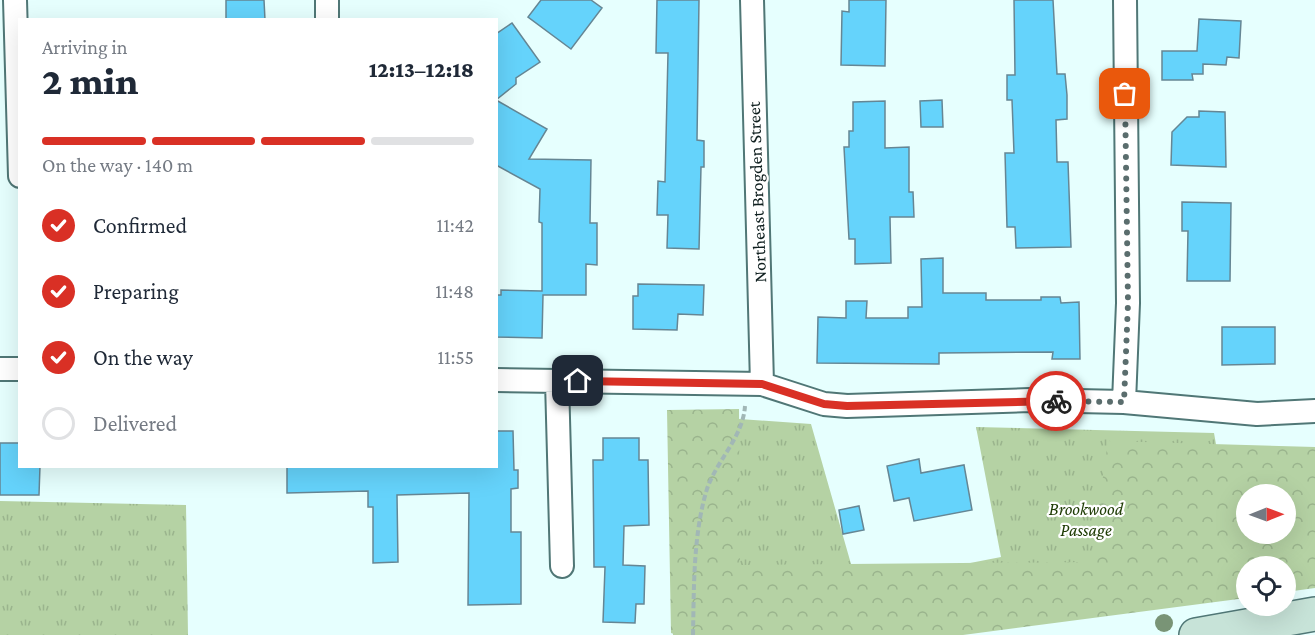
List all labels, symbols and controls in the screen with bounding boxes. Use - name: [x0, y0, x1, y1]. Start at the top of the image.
- text: Arriving in: [42, 36, 127, 58]
- text: 12:13–12:18: [369, 57, 474, 82]
- text: 2 min: [42, 59, 138, 102]
- pin: [1099, 68, 1150, 119]
- icon: bag: [1108, 77, 1141, 110]
- street label: Northeast Brogden Street: [744, 100, 770, 283]
- text: On the way · 140 m: [42, 154, 193, 176]
- icon: check: [42, 209, 75, 242]
- text: Confirmed: [93, 213, 187, 238]
- text: 11:42: [437, 214, 474, 236]
- icon: check: [42, 275, 75, 308]
- text: Preparing: [93, 279, 179, 304]
- text: 11:48: [435, 280, 474, 302]
- icon: check: [42, 341, 75, 374]
- text: On the way: [93, 345, 193, 370]
- text: 11:55: [437, 346, 474, 368]
- pin: [552, 355, 603, 406]
- icon: home: [561, 364, 594, 397]
- courier: [1026, 371, 1086, 431]
- icon: bike: [1040, 385, 1073, 418]
- text: Delivered: [93, 411, 177, 436]
- north arrow: [1236, 484, 1296, 544]
- map controls: [1236, 484, 1296, 616]
- park label: Brookwood Passage: [1049, 499, 1124, 540]
- button: locate: [1236, 556, 1296, 616]

